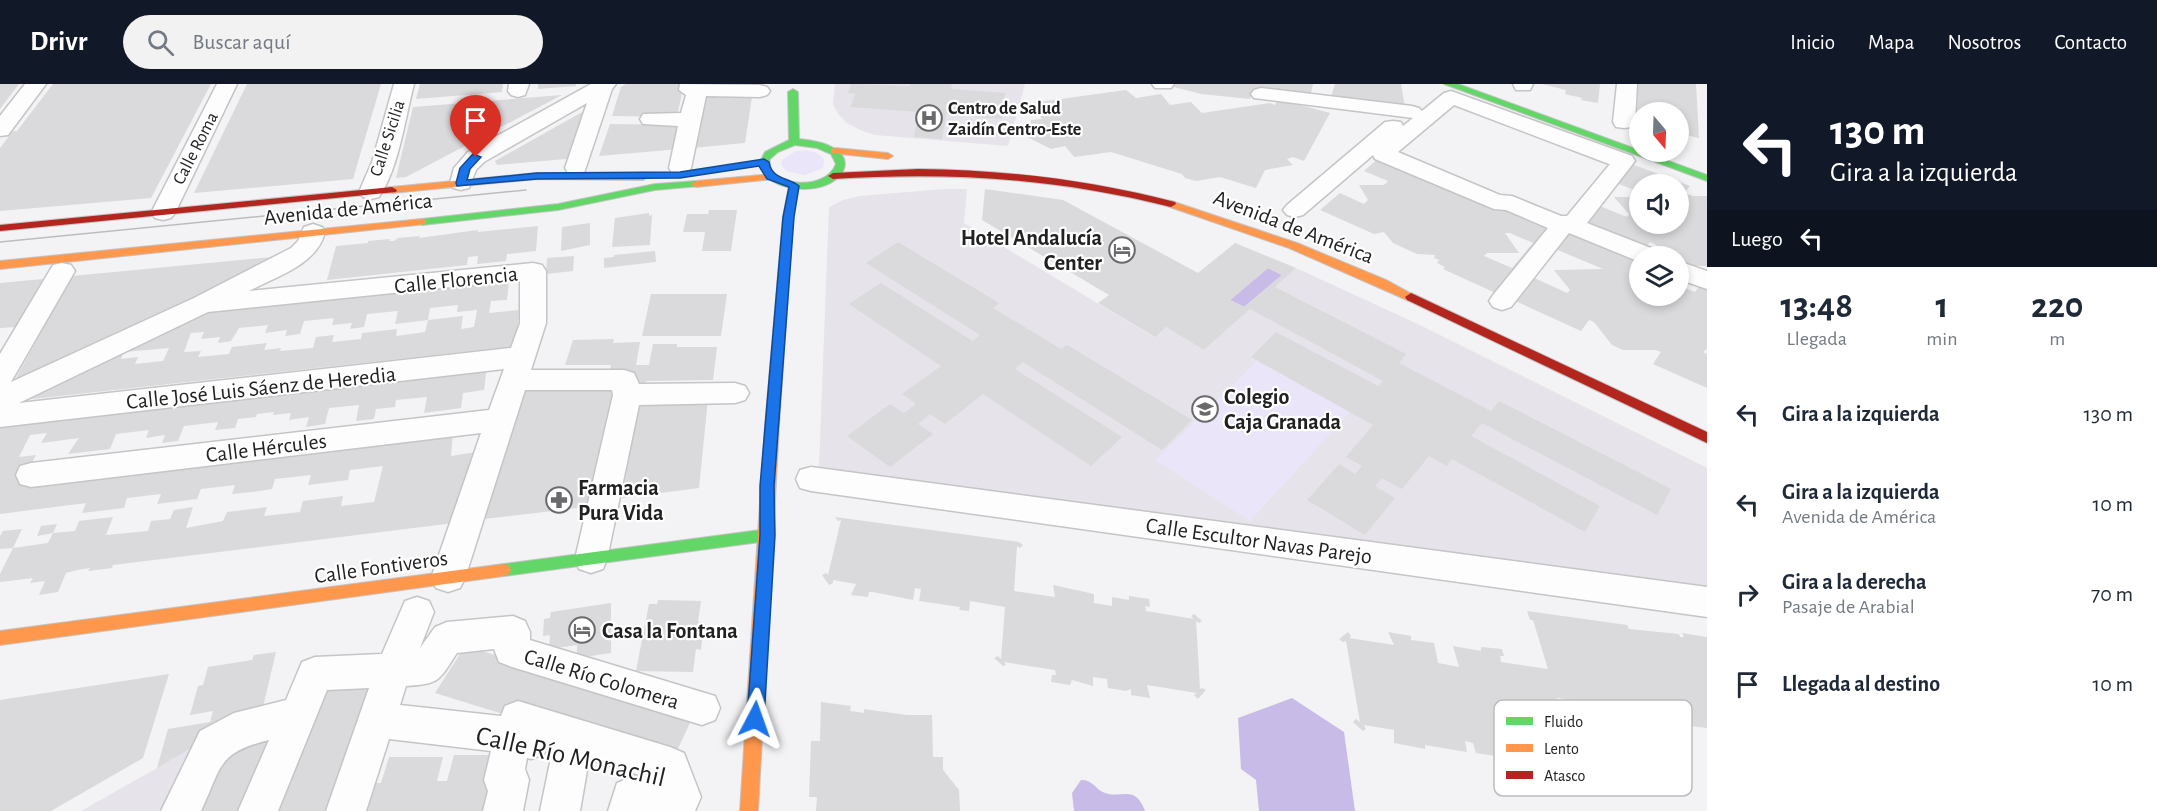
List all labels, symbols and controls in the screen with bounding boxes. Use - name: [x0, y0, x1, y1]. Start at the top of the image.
- search box: [123, 15, 543, 69]
- icon: search: [144, 26, 177, 59]
- text: Drivr: [30, 28, 87, 56]
- text: Buscar aquí: [192, 31, 291, 53]
- text: Inicio: [1790, 32, 1835, 53]
- text: Mapa: [1868, 32, 1915, 53]
- text: Nosotros: [1948, 32, 2021, 53]
- text: Contacto: [2054, 32, 2127, 53]
- pin: [450, 95, 501, 157]
- street label: Calle Sicilia: [367, 98, 409, 179]
- place label: Centro de Salud Zaidín Centro-Este: [948, 100, 1081, 139]
- north arrow: [1629, 102, 1689, 162]
- map controls: [1629, 102, 1689, 306]
- hospital icon: Centro de Salud Zaidín Centro-Este: [914, 103, 944, 133]
- icon: arrive: [459, 104, 492, 137]
- icon: left: [1731, 108, 1809, 186]
- street label: Calle Roma: [170, 109, 222, 188]
- text: 130 m: [1830, 110, 1925, 152]
- text: Gira a la izquierda: [1830, 159, 2018, 186]
- button: sound: [1629, 174, 1689, 234]
- street label: Avenida de América: [1211, 186, 1377, 268]
- street label: Avenida de América: [263, 189, 434, 229]
- icon: left: [1795, 222, 1828, 255]
- place label: Hotel Andalucía Center: [961, 227, 1102, 274]
- text: Luego: [1731, 228, 1783, 250]
- hotel icon: Hotel Andalucía Center: [1107, 235, 1137, 265]
- button: layers: [1629, 246, 1689, 306]
- street label: Calle Florencia: [393, 263, 519, 297]
- text: 13:48: [1780, 288, 1853, 324]
- text: 1: [1935, 288, 1948, 324]
- text: 220: [2031, 288, 2084, 324]
- text: Llegada: [1786, 329, 1847, 349]
- text: min: [1926, 329, 1958, 349]
- text: m: [2049, 329, 2065, 349]
- street label: Calle José Luis Sáenz de Heredia: [125, 363, 397, 413]
- place label: Colegio Caja Granada: [1224, 386, 1342, 434]
- school or university icon: Colegio Caja Granada: [1190, 394, 1220, 424]
- icon: left: [1731, 398, 1764, 431]
- text: Gira a la izquierda: [1782, 403, 1940, 425]
- text: 130 m: [2084, 403, 2133, 425]
- street label: Calle Hércules: [204, 430, 328, 466]
- place label: Farmacia Pura Vida: [578, 477, 664, 524]
- text: Gira a la izquierda: [1782, 481, 1940, 503]
- pharmacy icon: Farmacia Pura Vida: [544, 485, 574, 515]
- icon: left: [1731, 488, 1764, 521]
- text: 10 m: [2093, 493, 2133, 515]
- text: Avenida de América: [1782, 507, 1936, 527]
- street label: Calle Escultor Navas Parejo: [1144, 514, 1373, 568]
- street label: Calle Fontiveros: [313, 547, 449, 587]
- text: Gira a la derecha: [1782, 571, 1927, 593]
- icon: right: [1731, 578, 1764, 611]
- text: 70 m: [2091, 583, 2133, 605]
- text: Pasaje de Arabial: [1782, 597, 1915, 617]
- hotel icon: Casa la Fontana: [567, 615, 597, 645]
- place label: Casa la Fontana: [602, 620, 738, 642]
- street label: Calle Río Colomera: [522, 645, 682, 713]
- icon: arrive: [1731, 668, 1764, 701]
- text: Llegada al destino: [1782, 673, 1940, 695]
- text: 10 m: [2093, 673, 2133, 695]
- position arrow: [723, 687, 787, 751]
- legend: [1494, 700, 1692, 796]
- text: Fluido: [1544, 714, 1583, 730]
- street label: Calle Río Monachil: [473, 722, 668, 791]
- text: Lento: [1544, 741, 1579, 757]
- text: Atasco: [1544, 768, 1586, 784]

